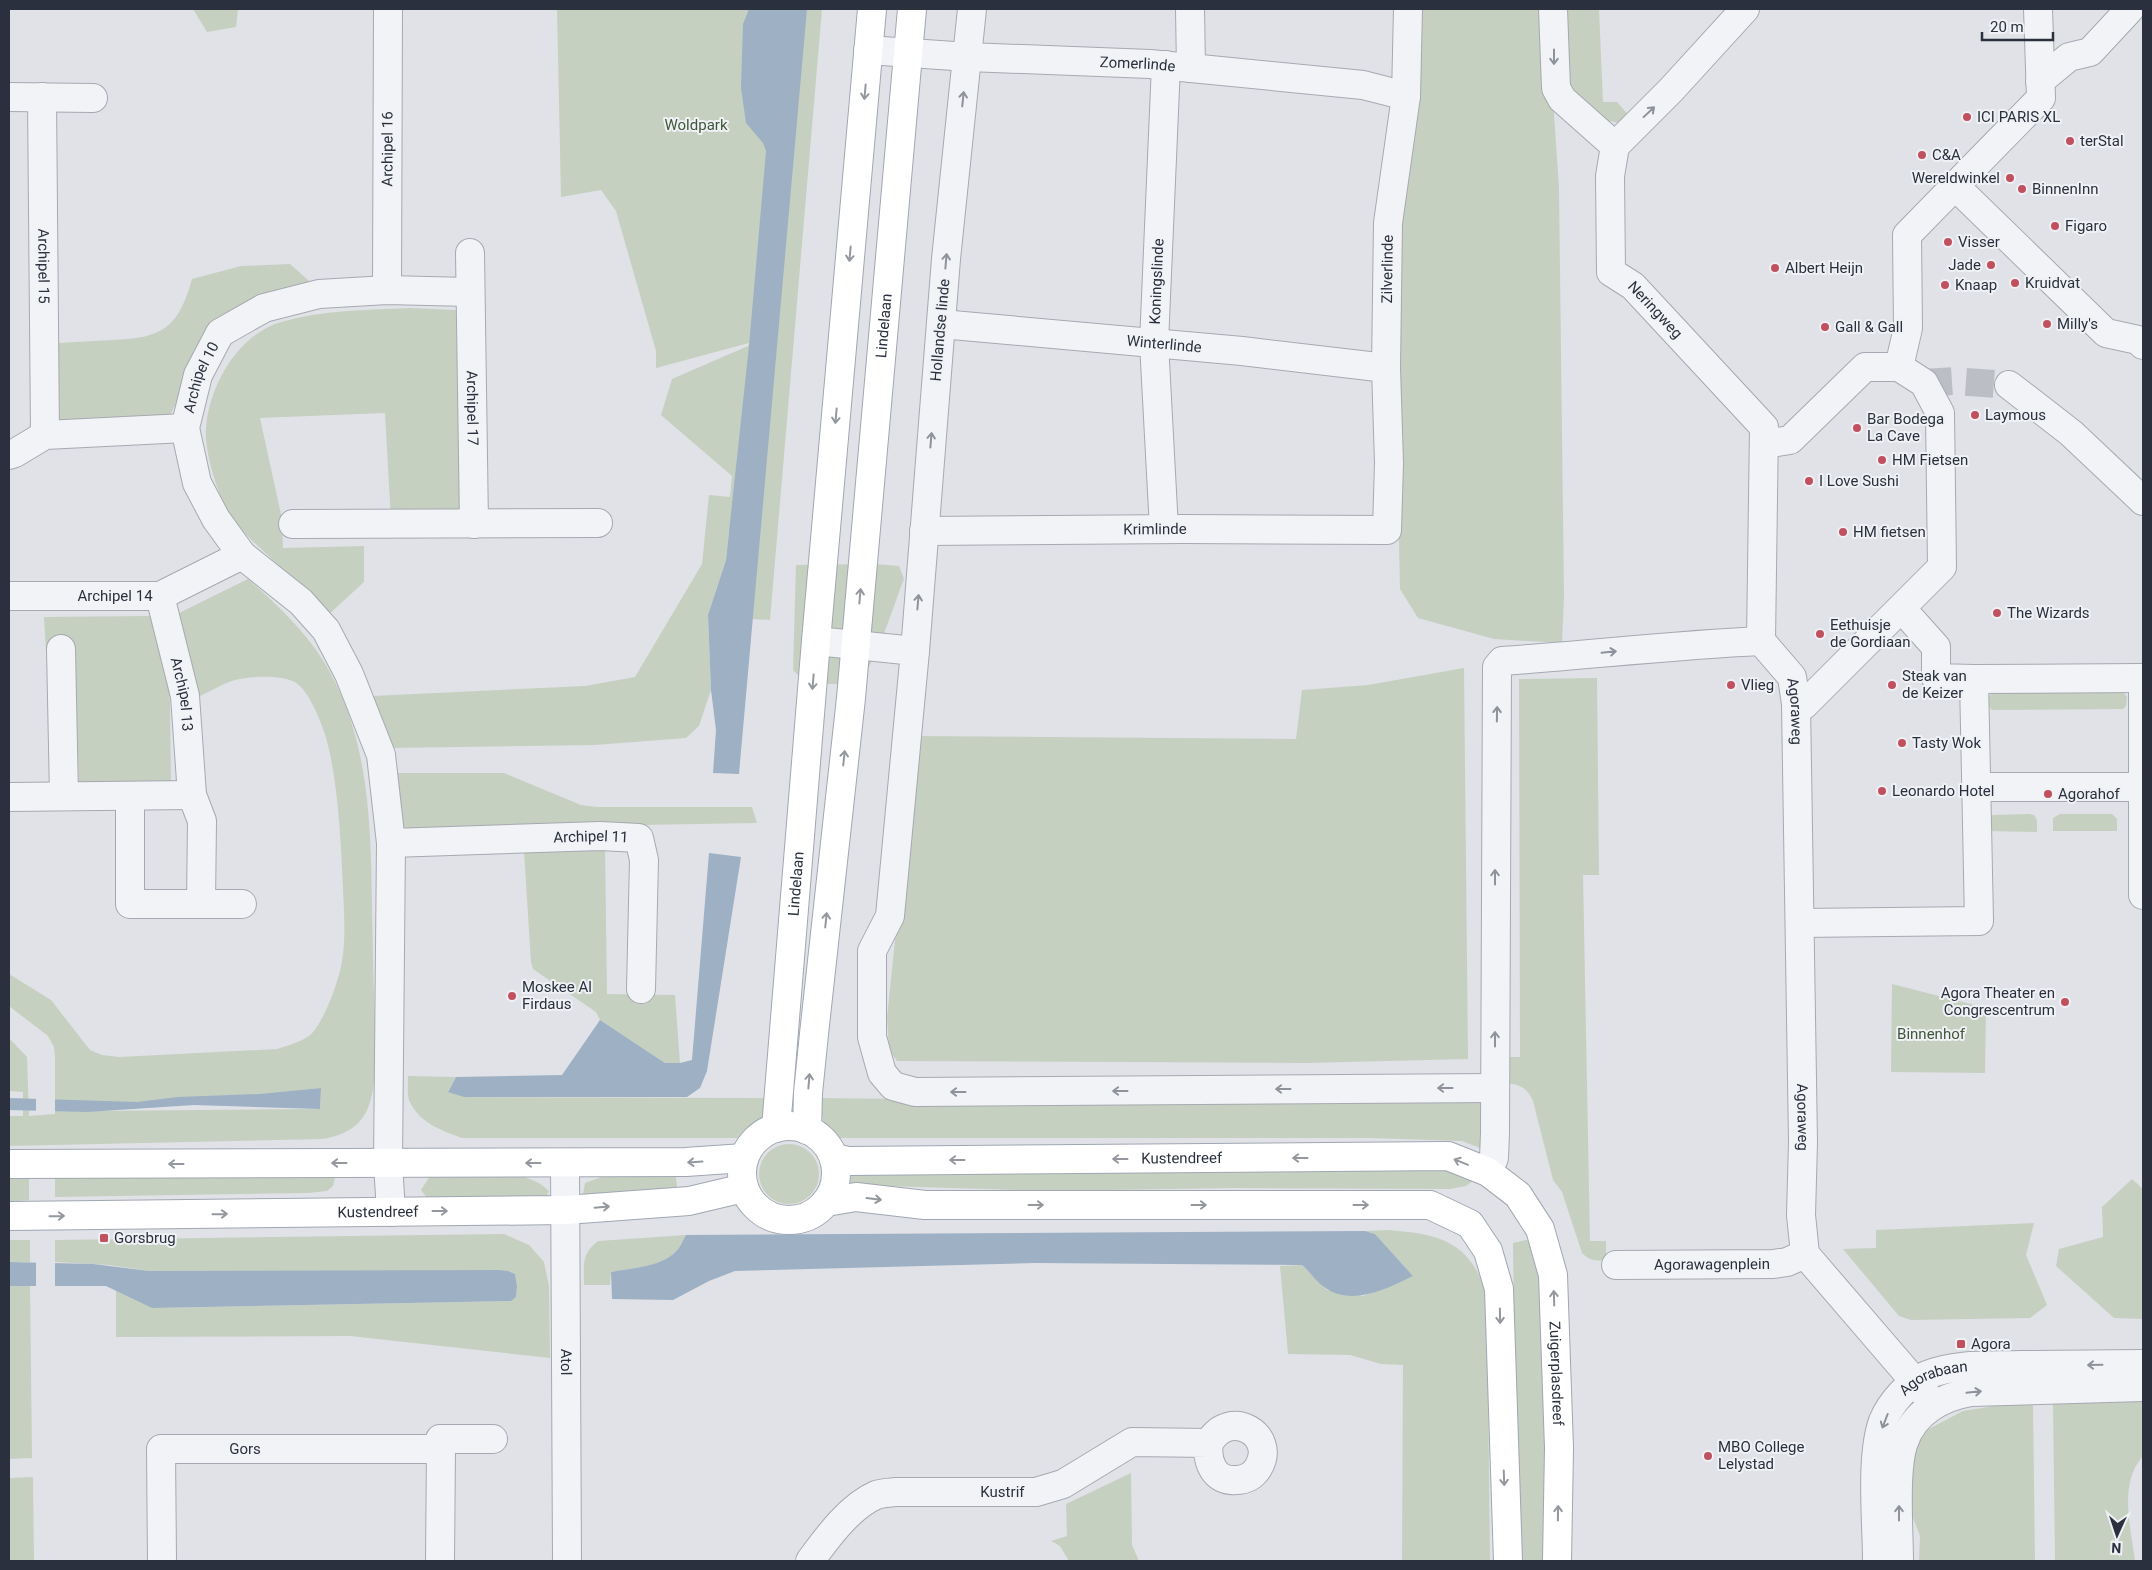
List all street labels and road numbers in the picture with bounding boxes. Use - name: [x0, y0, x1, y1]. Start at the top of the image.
- street label: Zomerlinde: [1099, 53, 1176, 75]
- street label: Archipel 16: [378, 111, 397, 187]
- street label: Archipel 15: [34, 228, 53, 304]
- street label: Zilverlinde: [1378, 235, 1397, 304]
- street label: Koningslinde: [1146, 238, 1168, 325]
- street label: Neringweg: [1624, 277, 1686, 342]
- street label: Hollandse linde: [927, 278, 953, 382]
- street label: Lindelaan: [872, 293, 896, 359]
- street label: Winterlinde: [1126, 332, 1202, 356]
- street label: Archipel 10: [180, 339, 223, 415]
- street label: Archipel 17: [463, 370, 482, 446]
- street label: Krimlinde: [1123, 520, 1187, 538]
- street label: Archipel 14: [77, 587, 153, 605]
- street label: Archipel 13: [167, 655, 196, 732]
- street label: Agoraweg: [1783, 676, 1806, 745]
- street label: Archipel 11: [553, 827, 629, 847]
- street label: Lindelaan: [784, 851, 808, 917]
- street label: Agoraweg: [1793, 1083, 1812, 1151]
- street label: Kustendreef: [1141, 1149, 1223, 1168]
- street label: Kustendreef: [337, 1203, 419, 1221]
- street label: Agorawagenplein: [1654, 1255, 1770, 1274]
- street label: Zuigerplasdreef: [1546, 1321, 1567, 1427]
- street label: Atol: [557, 1349, 575, 1375]
- street label: Agorabaan: [1895, 1357, 1968, 1399]
- street label: Gors: [229, 1440, 261, 1458]
- street label: Kustrif: [980, 1483, 1025, 1501]

